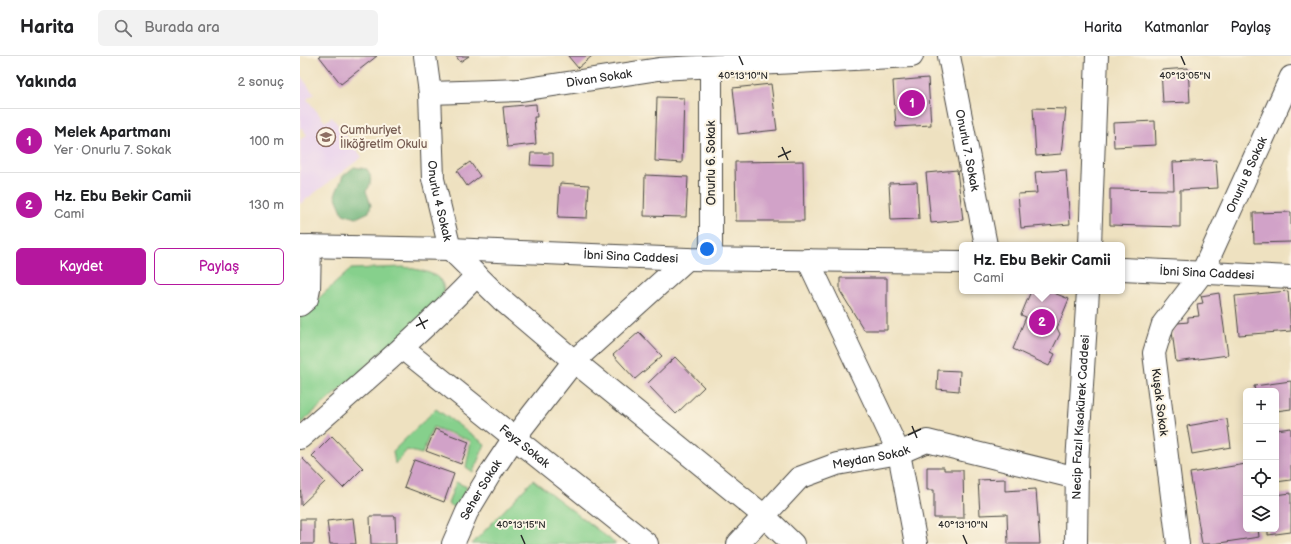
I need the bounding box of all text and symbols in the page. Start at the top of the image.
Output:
search box [98,10,378,46]
text: Harita [20,16,74,39]
icon: search [112,17,134,39]
text: Burada ara [144,18,220,37]
text: Harita [1084,19,1122,36]
text: Katmanlar [1144,19,1209,36]
text: Paylaş [1231,19,1271,36]
street label: Divan Sokak [565,66,633,91]
text: 40°13'10"N [718,70,768,82]
text: 40°13'05"N [1159,70,1211,82]
text: Yakında [16,72,77,92]
text: 2 sonuç [238,74,284,90]
pin: 1 [899,88,925,118]
street label: Onurlu 7. Sokak [952,108,982,193]
street label: Onurlu 6. Sokak [704,121,719,205]
text: Melek Apartmanı [54,123,171,142]
place label: Cumhuriyet İlköğretim Okulu [340,123,427,152]
school or university icon: Cumhuriyet İlköğretim Okulu [315,126,337,148]
text: 1 [26,133,32,149]
text: 100 m [249,133,284,149]
street label: Onurlu 8 Sokak [1223,134,1271,215]
text: Yer · Onurlu 7. Sokak [54,142,171,158]
street label: Onurlu 4 Sokak [424,160,455,243]
text: Hz. Ebu Bekir Camii [54,187,191,206]
text: 2 [25,197,33,213]
text: 130 m [249,197,284,213]
text: Cami [54,206,84,222]
your location [697,239,717,259]
popup [959,242,1125,294]
street label: İbni Sina Caddesi [583,247,679,267]
button: Kaydet [16,248,146,285]
button: Paylaş [154,248,284,285]
text: Hz. Ebu Bekir Camii [973,251,1111,270]
street label: İbni Sina Caddesi [1159,263,1255,283]
text: Cami [973,270,1004,286]
pin: 2 [1029,307,1055,337]
street label: Necip Fazıl Kısakürek Caddesi [1070,334,1093,500]
street label: Kuşak Sokak [1148,367,1171,437]
map controls [1243,388,1279,532]
button: + [1243,388,1279,424]
street label: Feyz Sokak [496,422,553,471]
button: − [1243,424,1279,460]
street label: Meydan Sokak [831,442,912,473]
street label: Seher Sokak [457,457,505,522]
button: locate [1243,460,1279,496]
button: layers [1243,496,1279,532]
text: 40°13'15"N [496,519,546,531]
text: 40°13'10"N [938,519,988,531]

